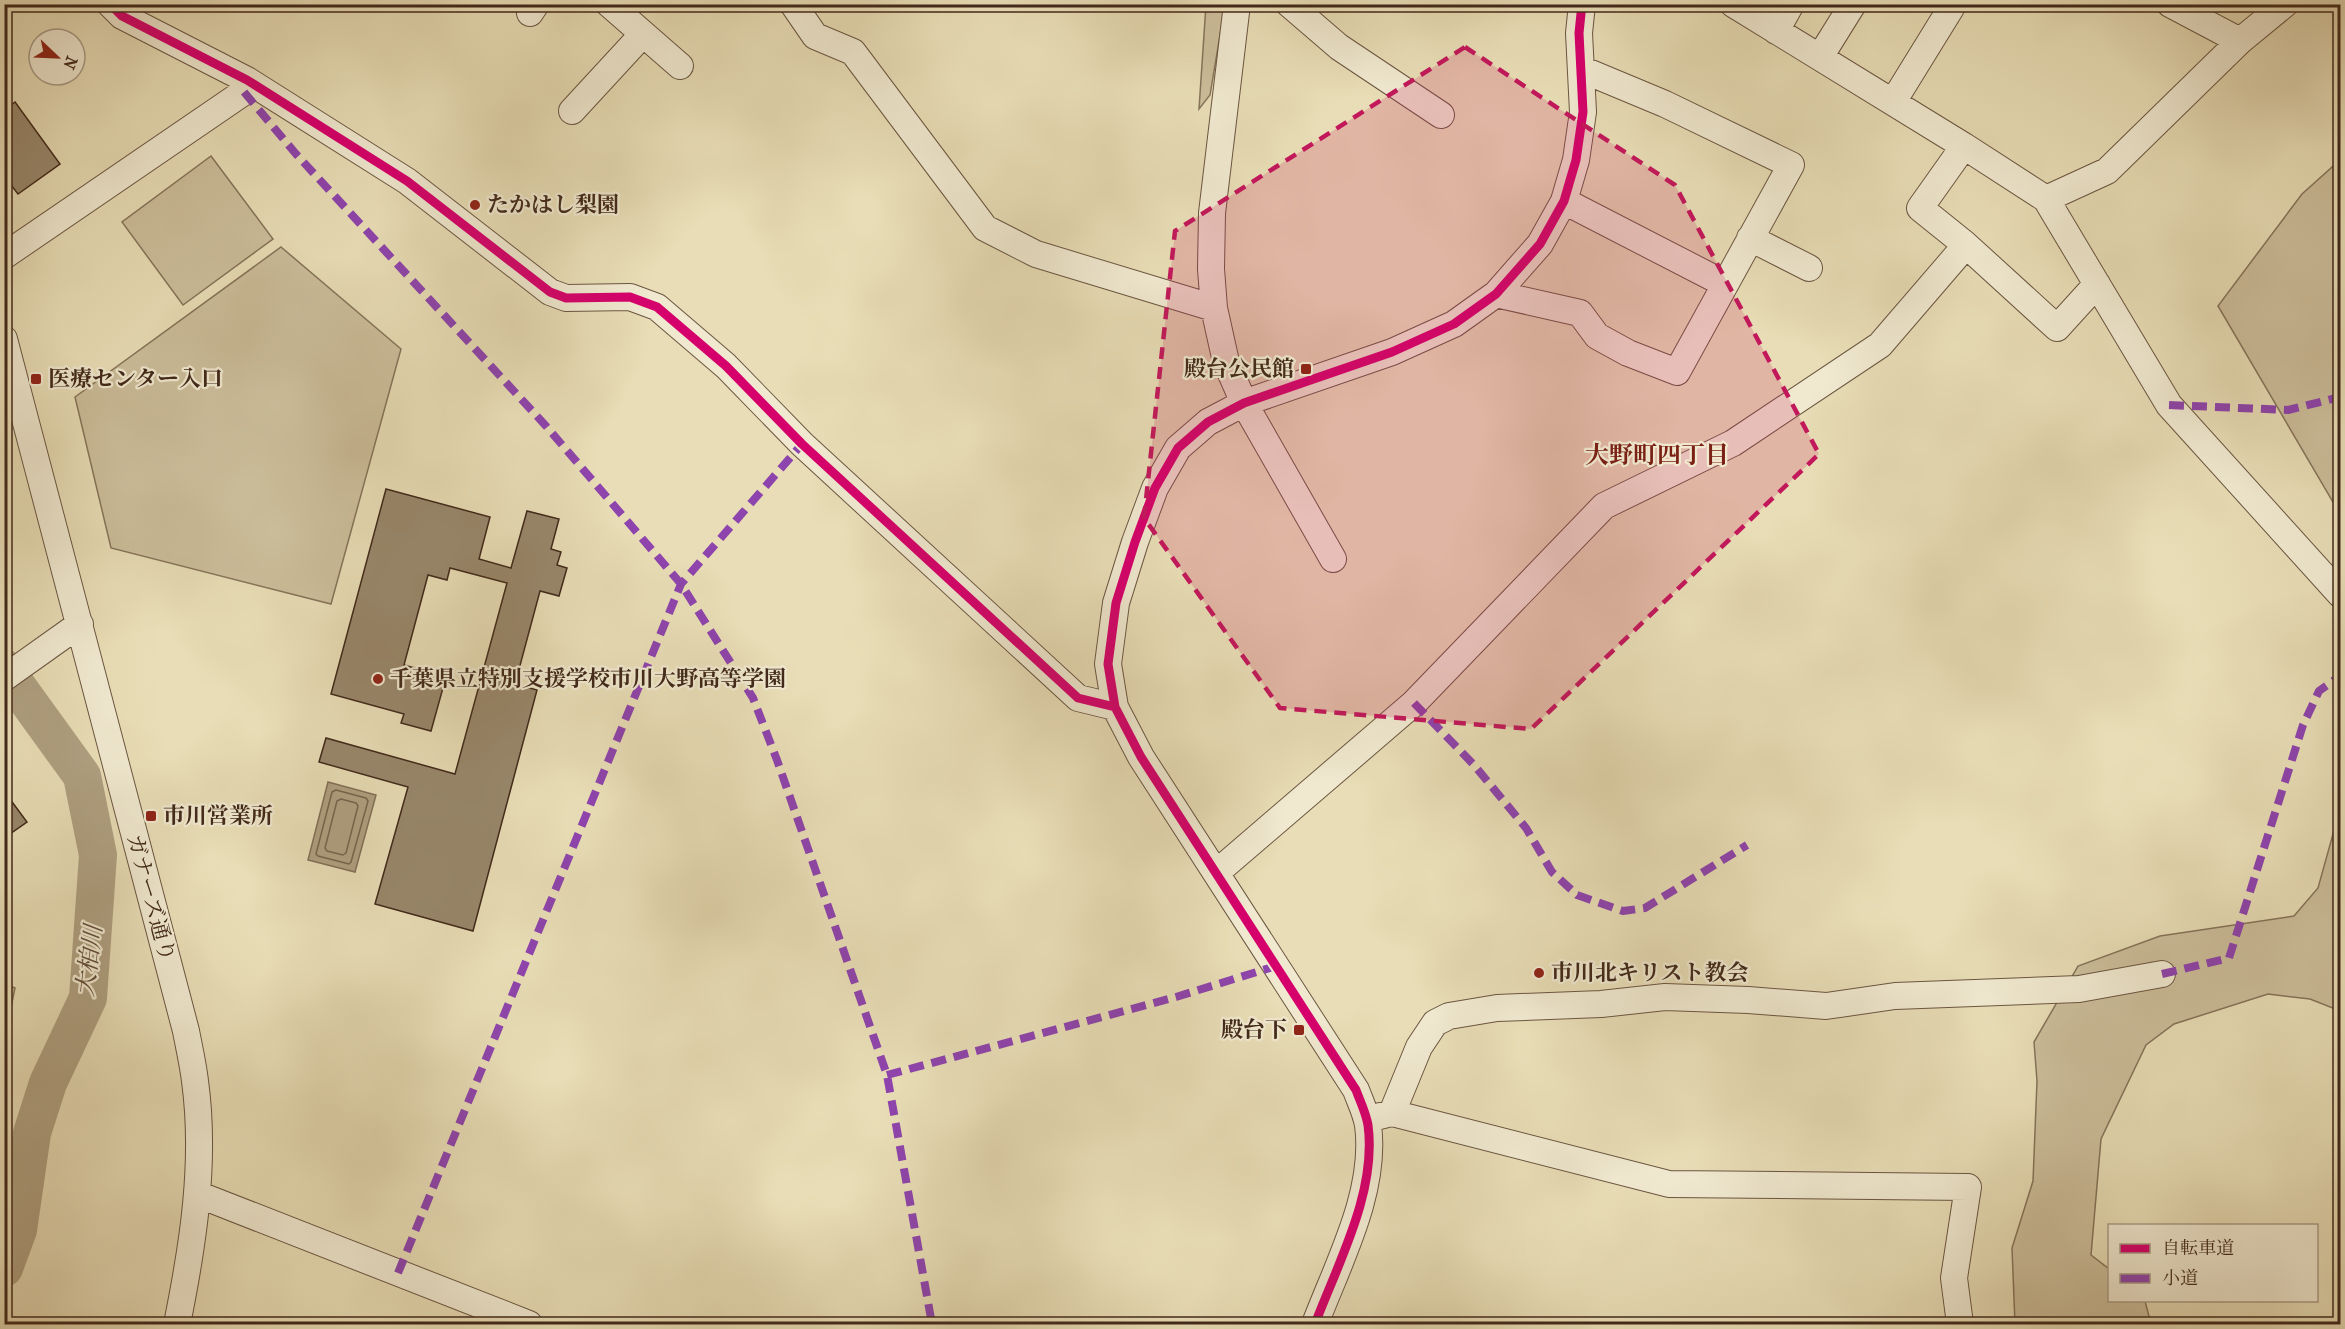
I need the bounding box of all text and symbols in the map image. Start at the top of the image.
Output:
north arrow [27,27,87,87]
text: N [59,53,81,73]
place label: たかはし梨園 [487,192,619,218]
marker: たかはし梨園 [468,198,482,212]
place label: 殿台公民館 [1184,356,1294,382]
marker: 殿台公民館 [1299,362,1313,376]
place label: 医療センター入口 [48,366,223,392]
marker: 医療センター入口 [29,372,43,386]
district label: 大野町四丁目 [1585,441,1729,469]
place label: 千葉県立特別支援学校市川大野高等学園 [390,666,786,692]
marker: 千葉県立特別支援学校市川大野高等学園 [371,672,385,686]
place label: 市川営業所 [163,803,273,829]
marker: 市川営業所 [144,809,158,823]
street label: ガナーズ通り [122,831,180,965]
water label: 大柏川 [71,921,108,998]
place label: 市川北キリスト教会 [1551,960,1749,986]
marker: 市川北キリスト教会 [1532,966,1546,980]
place label: 殿台下 [1221,1017,1287,1043]
marker: 殿台下 [1292,1023,1306,1037]
legend [2108,1224,2318,1302]
text: 自転車道 [2162,1238,2234,1259]
text: 小道 [2162,1268,2198,1289]

